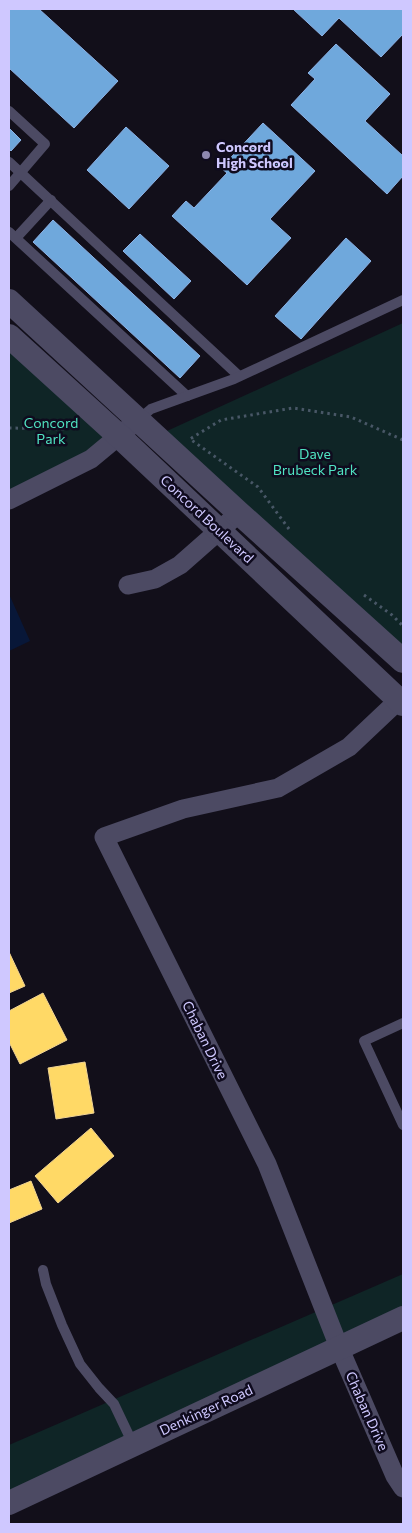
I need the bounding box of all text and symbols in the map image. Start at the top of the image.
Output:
place label: Concord High School [216,138,293,171]
marker: Concord High School [200,149,212,161]
park label: Concord Park [24,414,78,447]
park label: Dave Brubeck Park [273,445,358,478]
street label: Concord Boulevard [157,471,257,566]
street label: Chaban Drive [179,998,232,1082]
street label: Chaban Drive [342,1368,393,1453]
street label: Denkinger Road [157,1381,255,1439]

